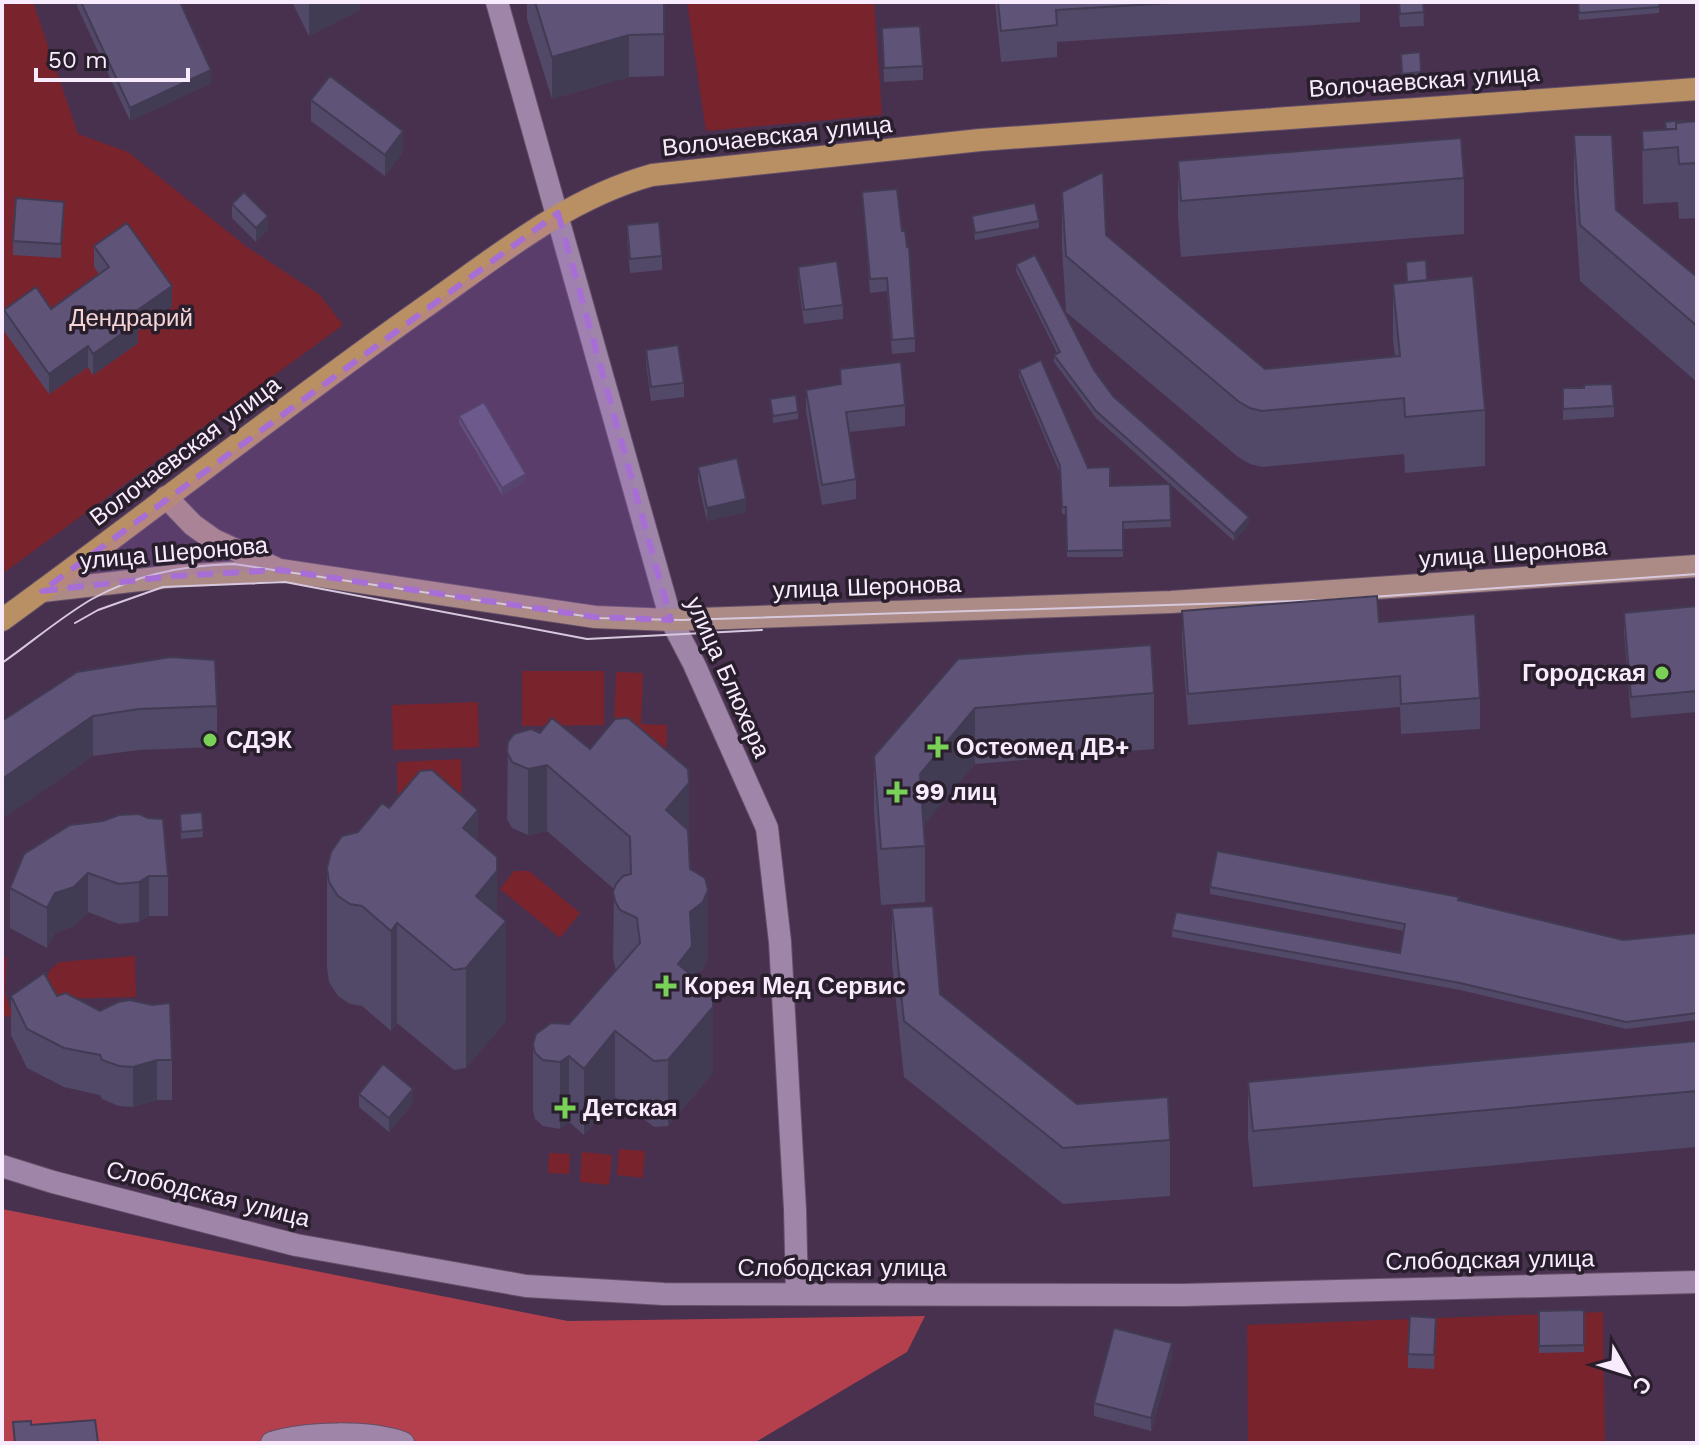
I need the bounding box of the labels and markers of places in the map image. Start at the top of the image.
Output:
place label: Городская [1522,659,1646,687]
marker: Городская [1653,664,1671,682]
place label: СДЭК [226,726,292,754]
marker: СДЭК [201,731,219,749]
place label: Остеомед ДВ+ [956,733,1130,761]
marker: Остеомед ДВ+ [927,736,949,758]
place label: 99 лиц [915,778,996,806]
marker: 99 лиц [886,781,908,803]
place label: Корея Мед Сервис [684,972,906,1000]
marker: Корея Мед Сервис [655,975,677,997]
place label: Детская [583,1094,678,1122]
marker: Детская [554,1097,576,1119]

